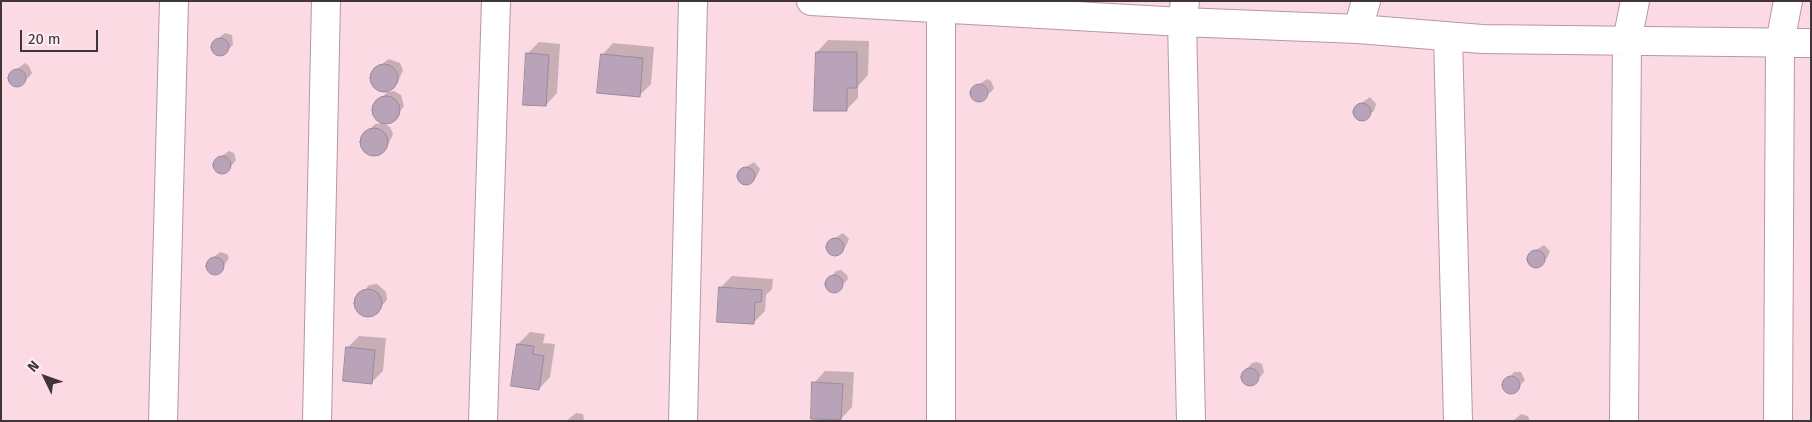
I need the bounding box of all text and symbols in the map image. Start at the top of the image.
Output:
scale bar [22,20,100,52]
text: 20 m [28,30,61,48]
north arrow [20,352,70,402]
text: N [24,357,43,376]

